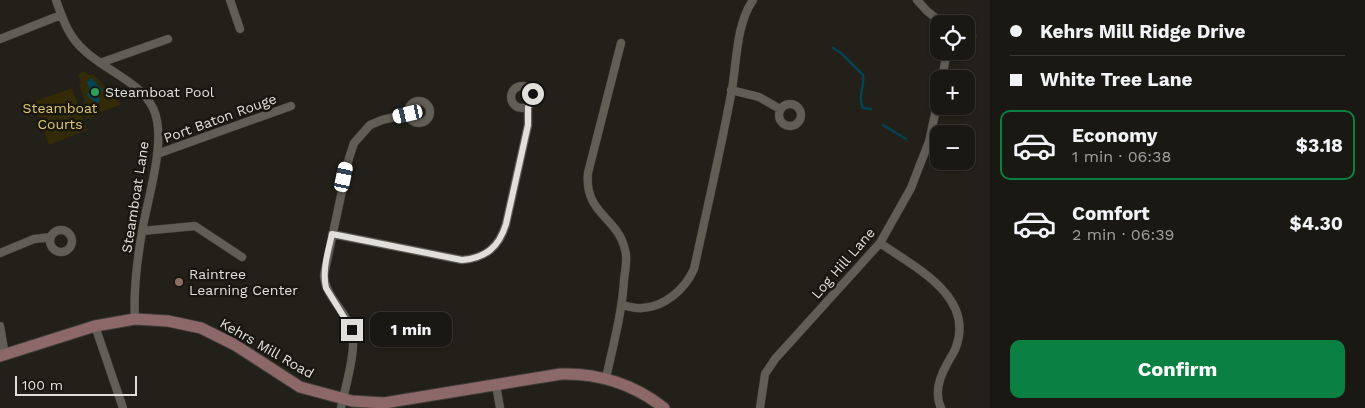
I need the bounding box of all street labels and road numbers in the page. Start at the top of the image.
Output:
street label: Port Baton Rouge [161,90,279,146]
street label: Steamboat Lane [118,140,152,254]
street label: Log Hill Lane [808,224,878,302]
street label: Kehrs Mill Road [217,315,317,381]

